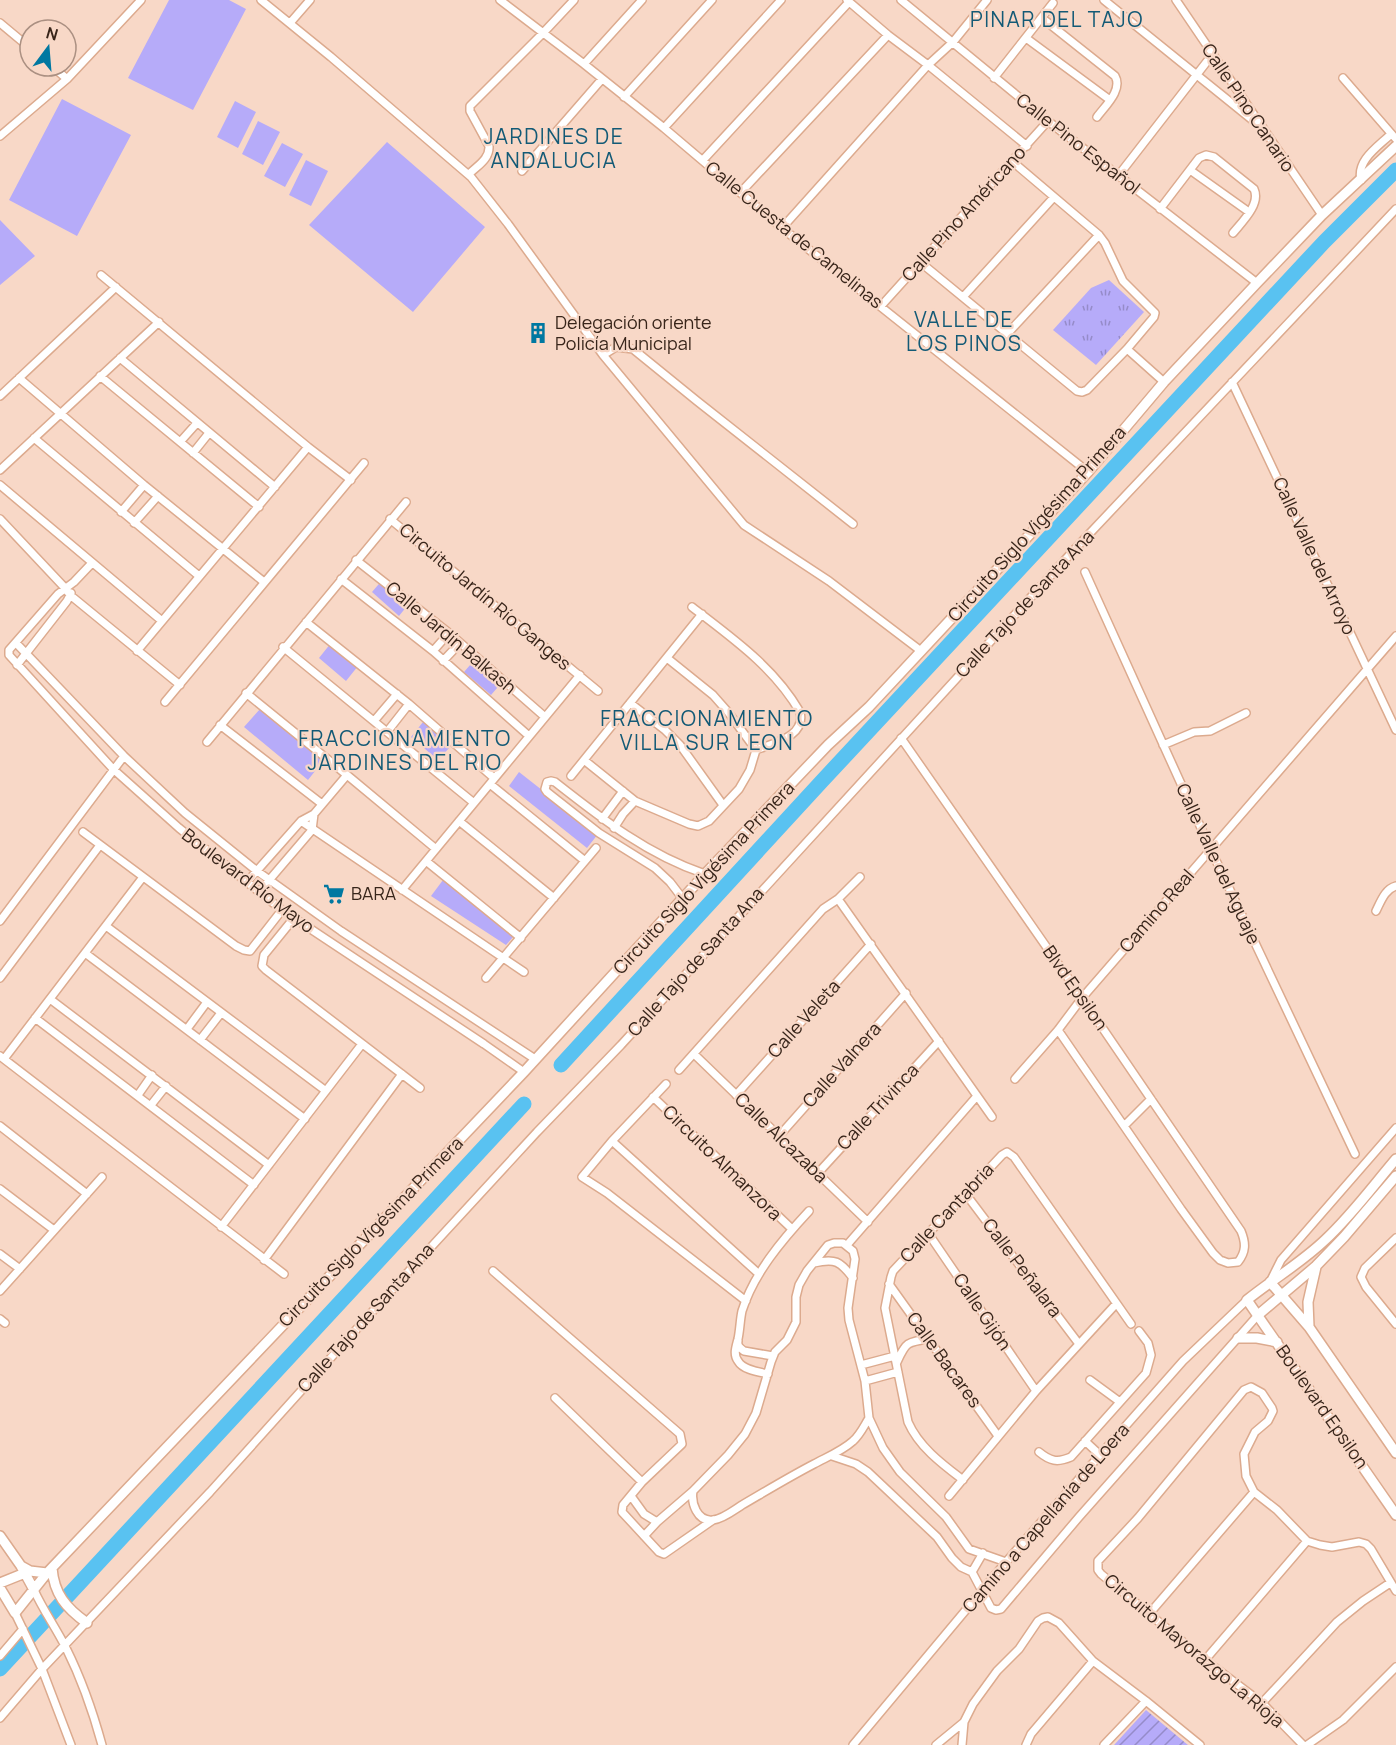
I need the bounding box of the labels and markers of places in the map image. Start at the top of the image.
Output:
place label: Delegación oriente Policía Municipal [555,310,711,355]
building icon: Delegación oriente Policía Municipal [526,321,550,345]
place label: BARA [351,881,397,905]
supermarket icon: BARA [322,882,346,906]

